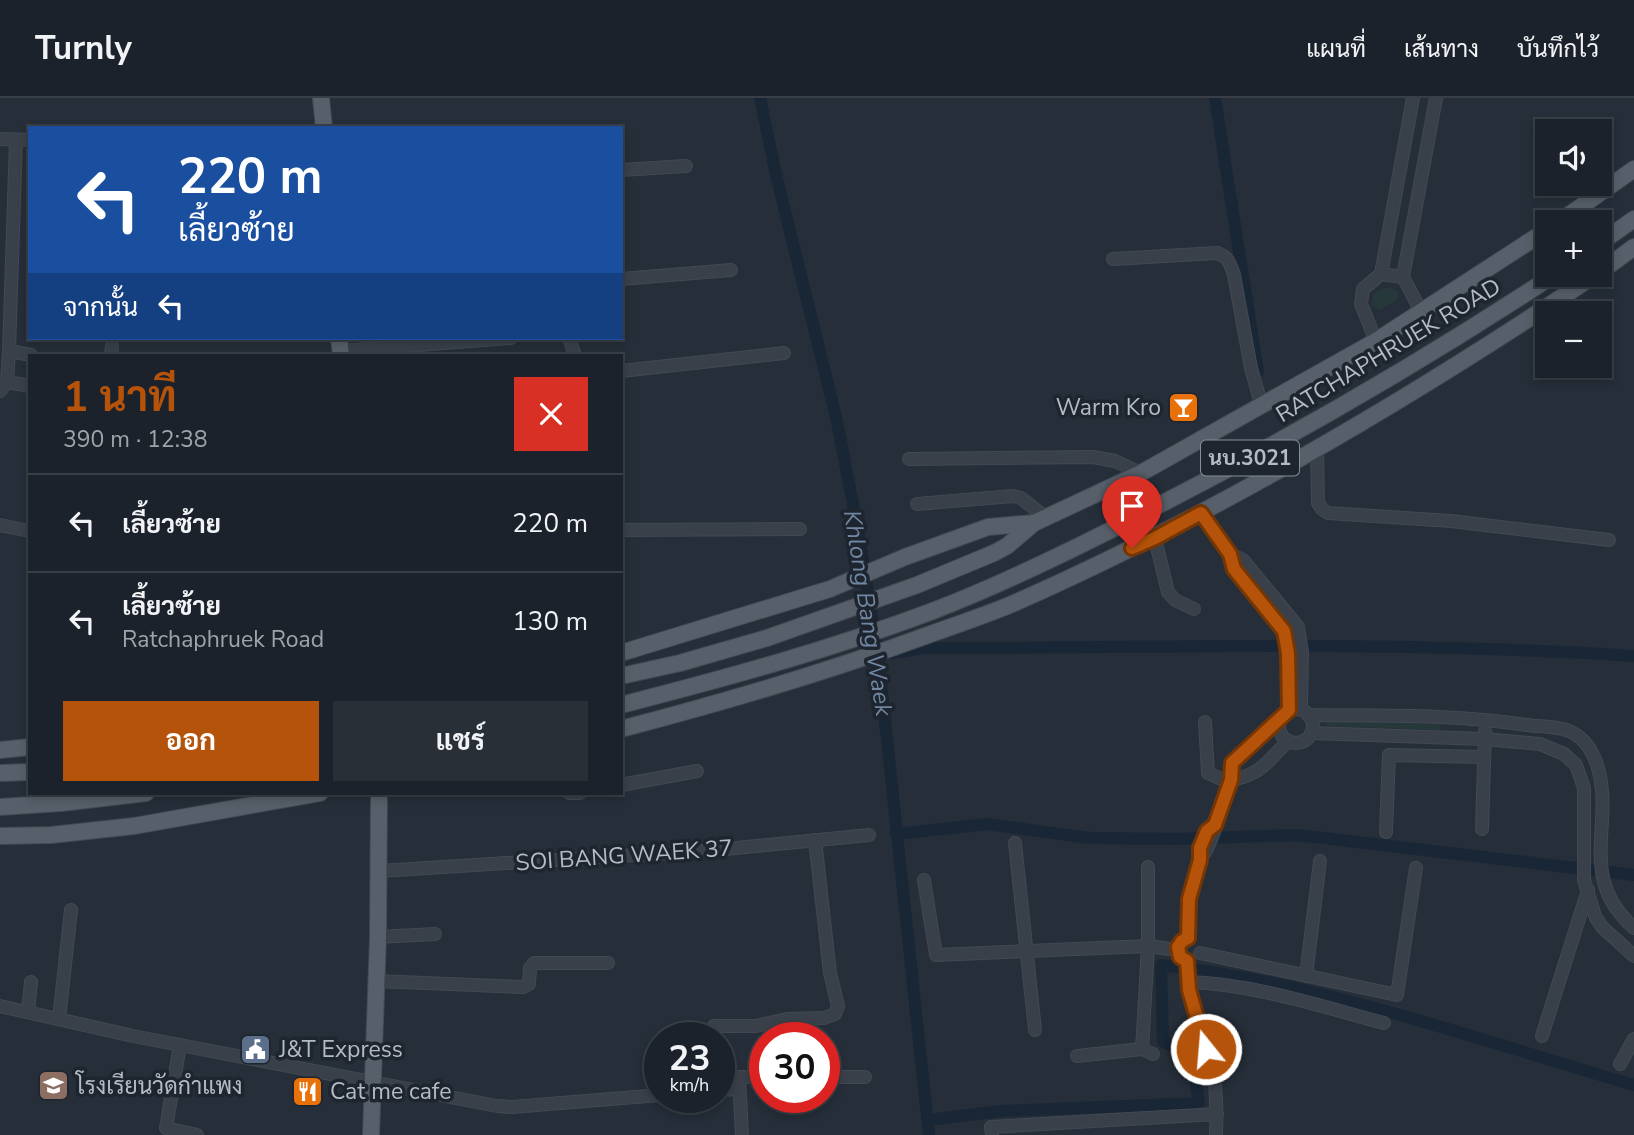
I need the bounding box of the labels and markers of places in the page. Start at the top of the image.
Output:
bar icon: Warm Kro [1167,390,1201,424]
place label: Warm Kro [1056,392,1161,423]
pin [1102,476,1162,548]
public building icon: J&T Express [239,1032,273,1066]
place label: J&T Express [278,1034,403,1065]
school or university icon: โรงเรียนวัดกำแพง [36,1069,70,1103]
place label: โรงเรียนวัดกำแพง [74,1070,242,1102]
restaurant icon: Cat me cafe [290,1074,324,1108]
place label: Cat me cafe [330,1076,451,1107]

